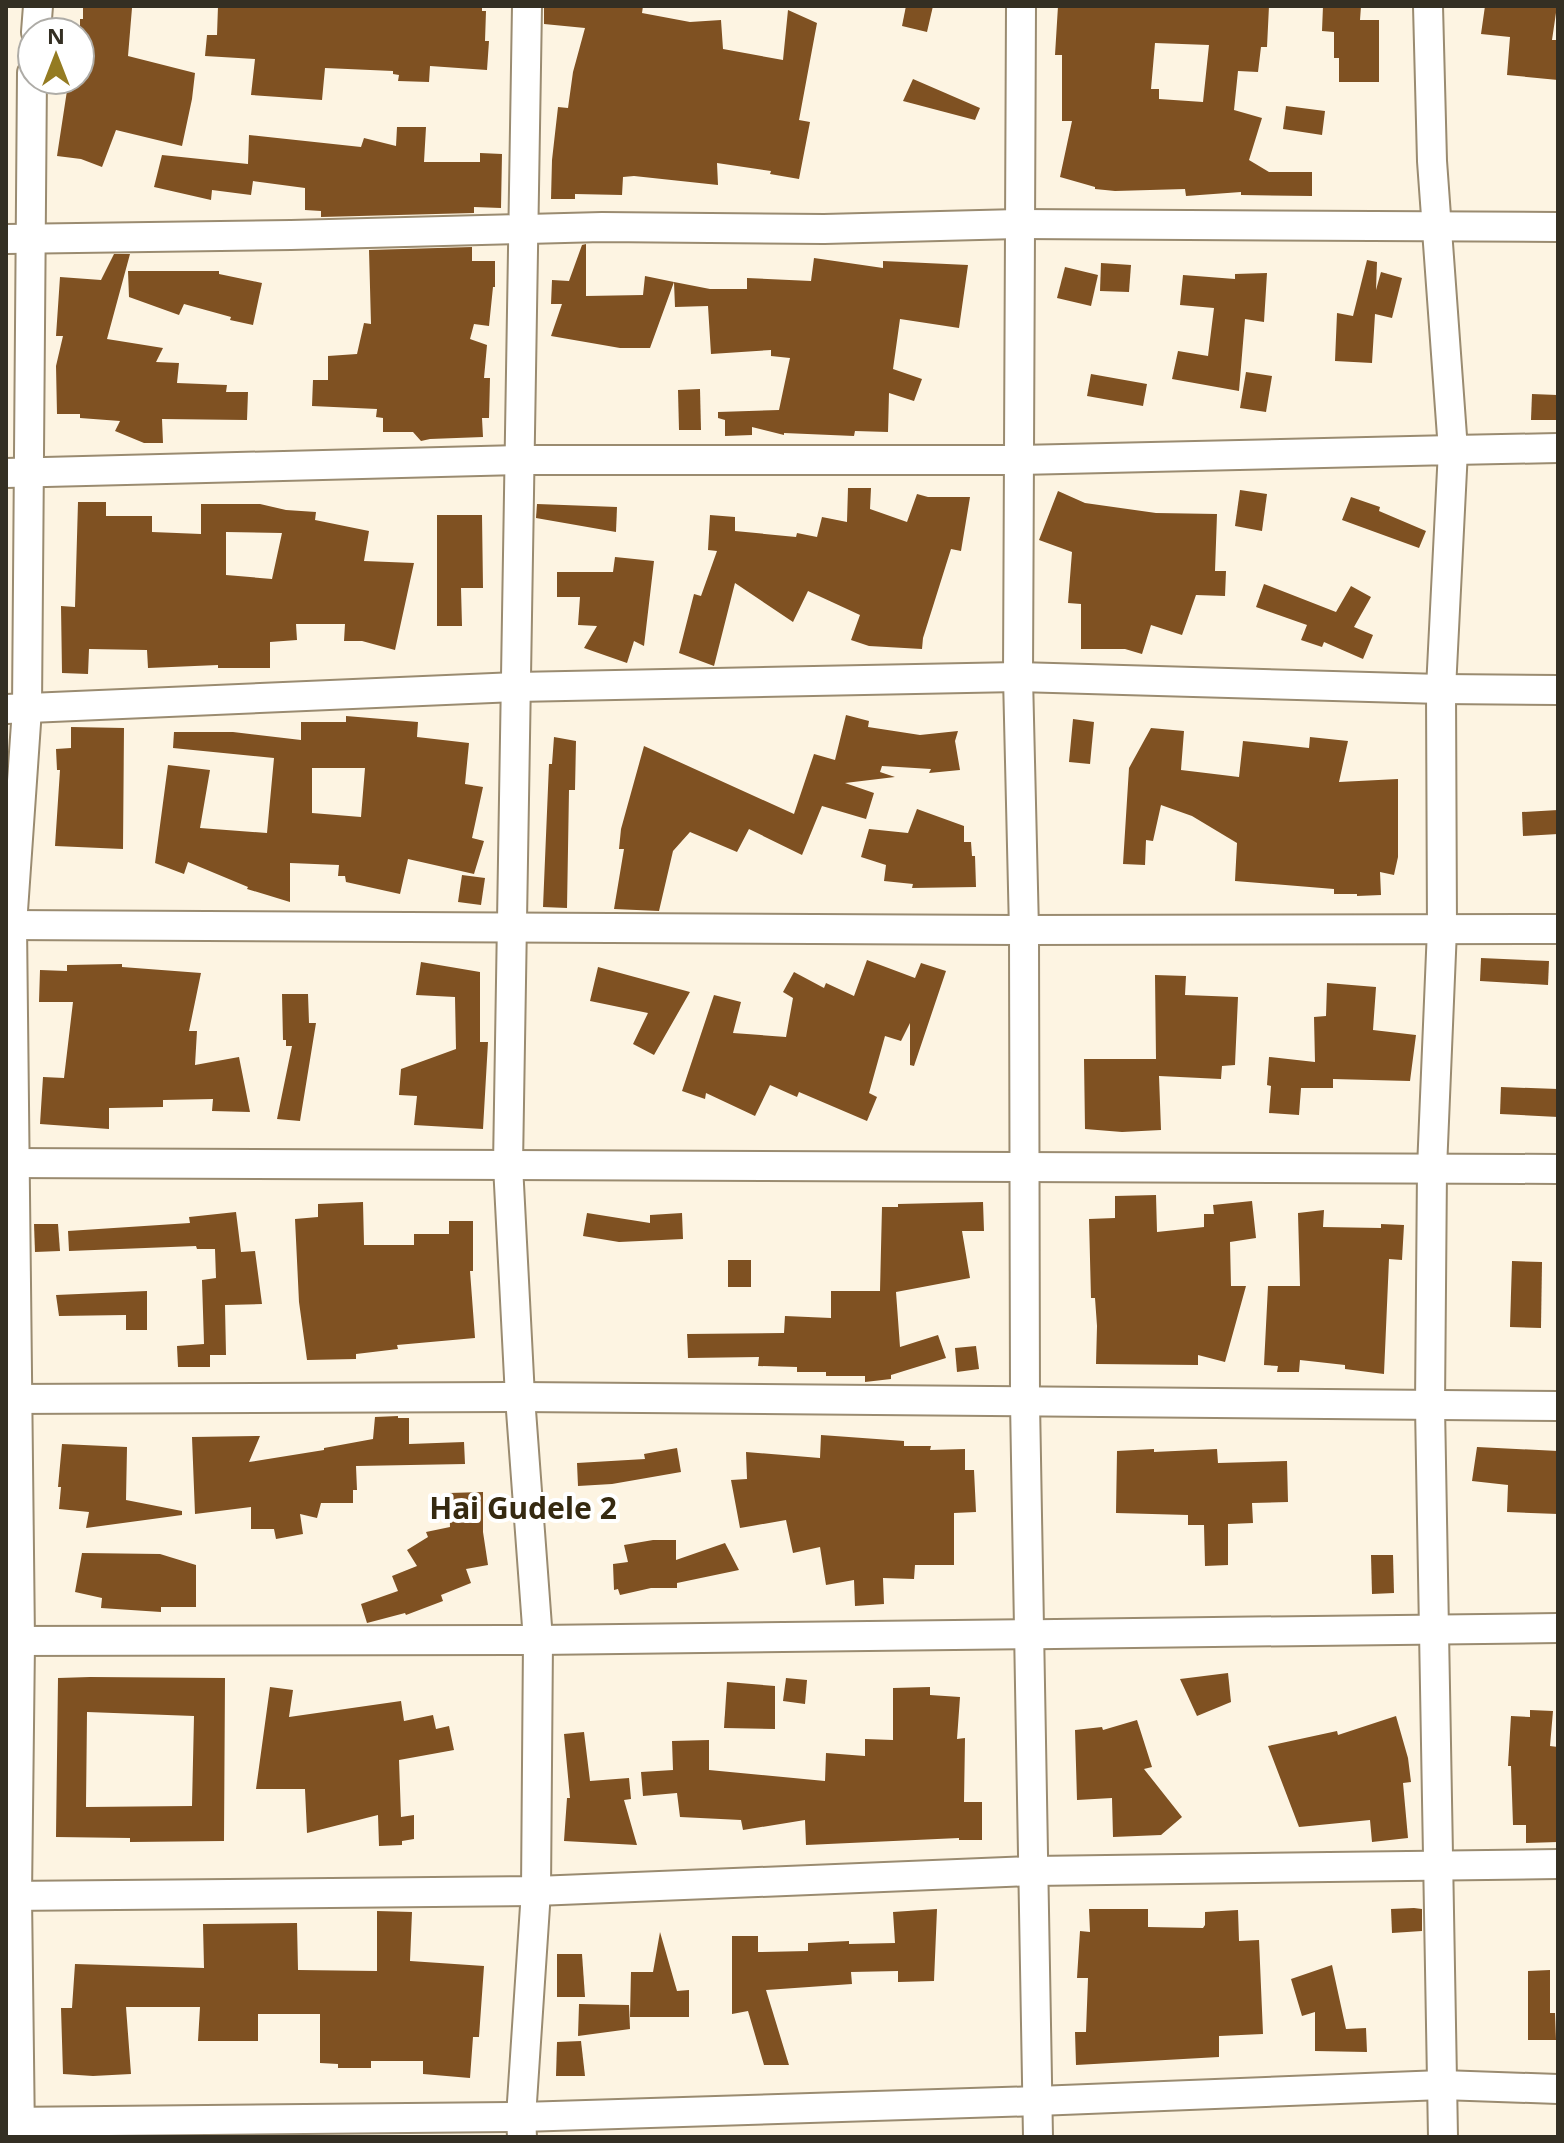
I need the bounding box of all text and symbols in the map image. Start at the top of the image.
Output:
north arrow [16,16,96,96]
text: N [47,20,65,50]
district label: Hai Gudele 2 [429,1487,617,1528]

